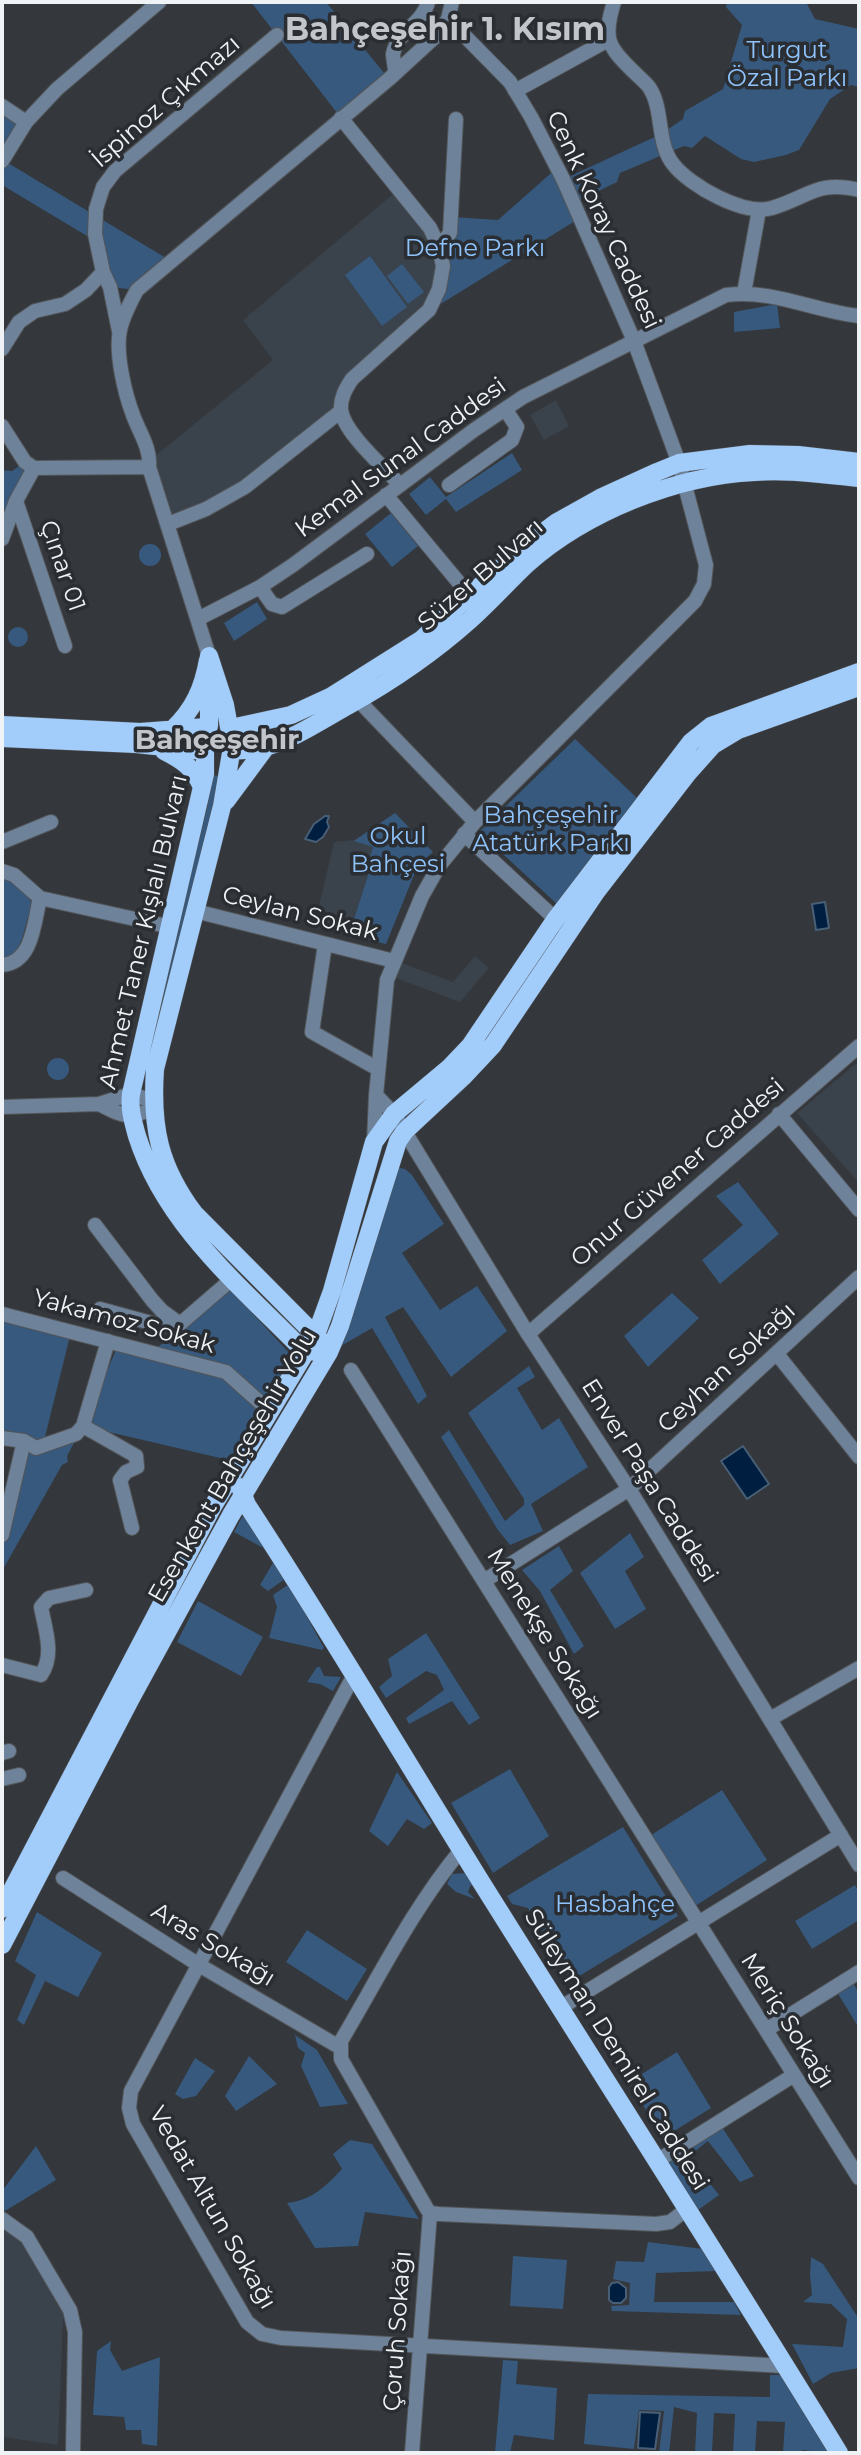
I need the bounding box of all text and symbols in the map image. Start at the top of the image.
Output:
district label: Bahçeşehir 1. Kısım [285,12,605,50]
street label: İspinoz Çıkmazı [86,30,246,174]
park label: Turgut Özal Parkı [727,37,847,93]
street label: Cenk Koray Caddesi [540,106,666,334]
park label: Defne Parkı [405,235,545,263]
street label: Kemal Sunal Caddesi [290,372,512,544]
street label: Süzer Bulvarı [412,513,550,637]
street label: Çınar 01 [33,517,91,615]
district label: Bahçeşehir [135,724,299,758]
street label: Ahmet Taner Kışlalı Bulvarı [94,772,194,1092]
park label: Bahçeşehir Atatürk Parkı [472,802,630,858]
park label: Okul Bahçesi [351,823,445,879]
street label: Ceylan Sokak [219,881,381,947]
street label: Onur Güvener Caddesi [566,1073,790,1273]
street label: Yakamoz Sokak [30,1284,218,1360]
street label: Ceyhan Sokağı [652,1297,802,1439]
street label: Esenkent Bahçeşehir Yolu [143,1324,323,1608]
street label: Enver Paşa Caddesi [575,1374,723,1588]
street label: Menekşe Sokağı [480,1543,608,1725]
park label: Hasbahçe [555,1891,675,1919]
street label: Aras Sokağı [146,1897,280,1993]
street label: Süleyman Demirel Caddesi [517,1904,715,2196]
street label: Meriç Sokağı [734,1948,840,2094]
street label: Vedat Altun Sokağı [142,2102,282,2314]
street label: Çoruh Sokağı [378,2250,418,2412]

